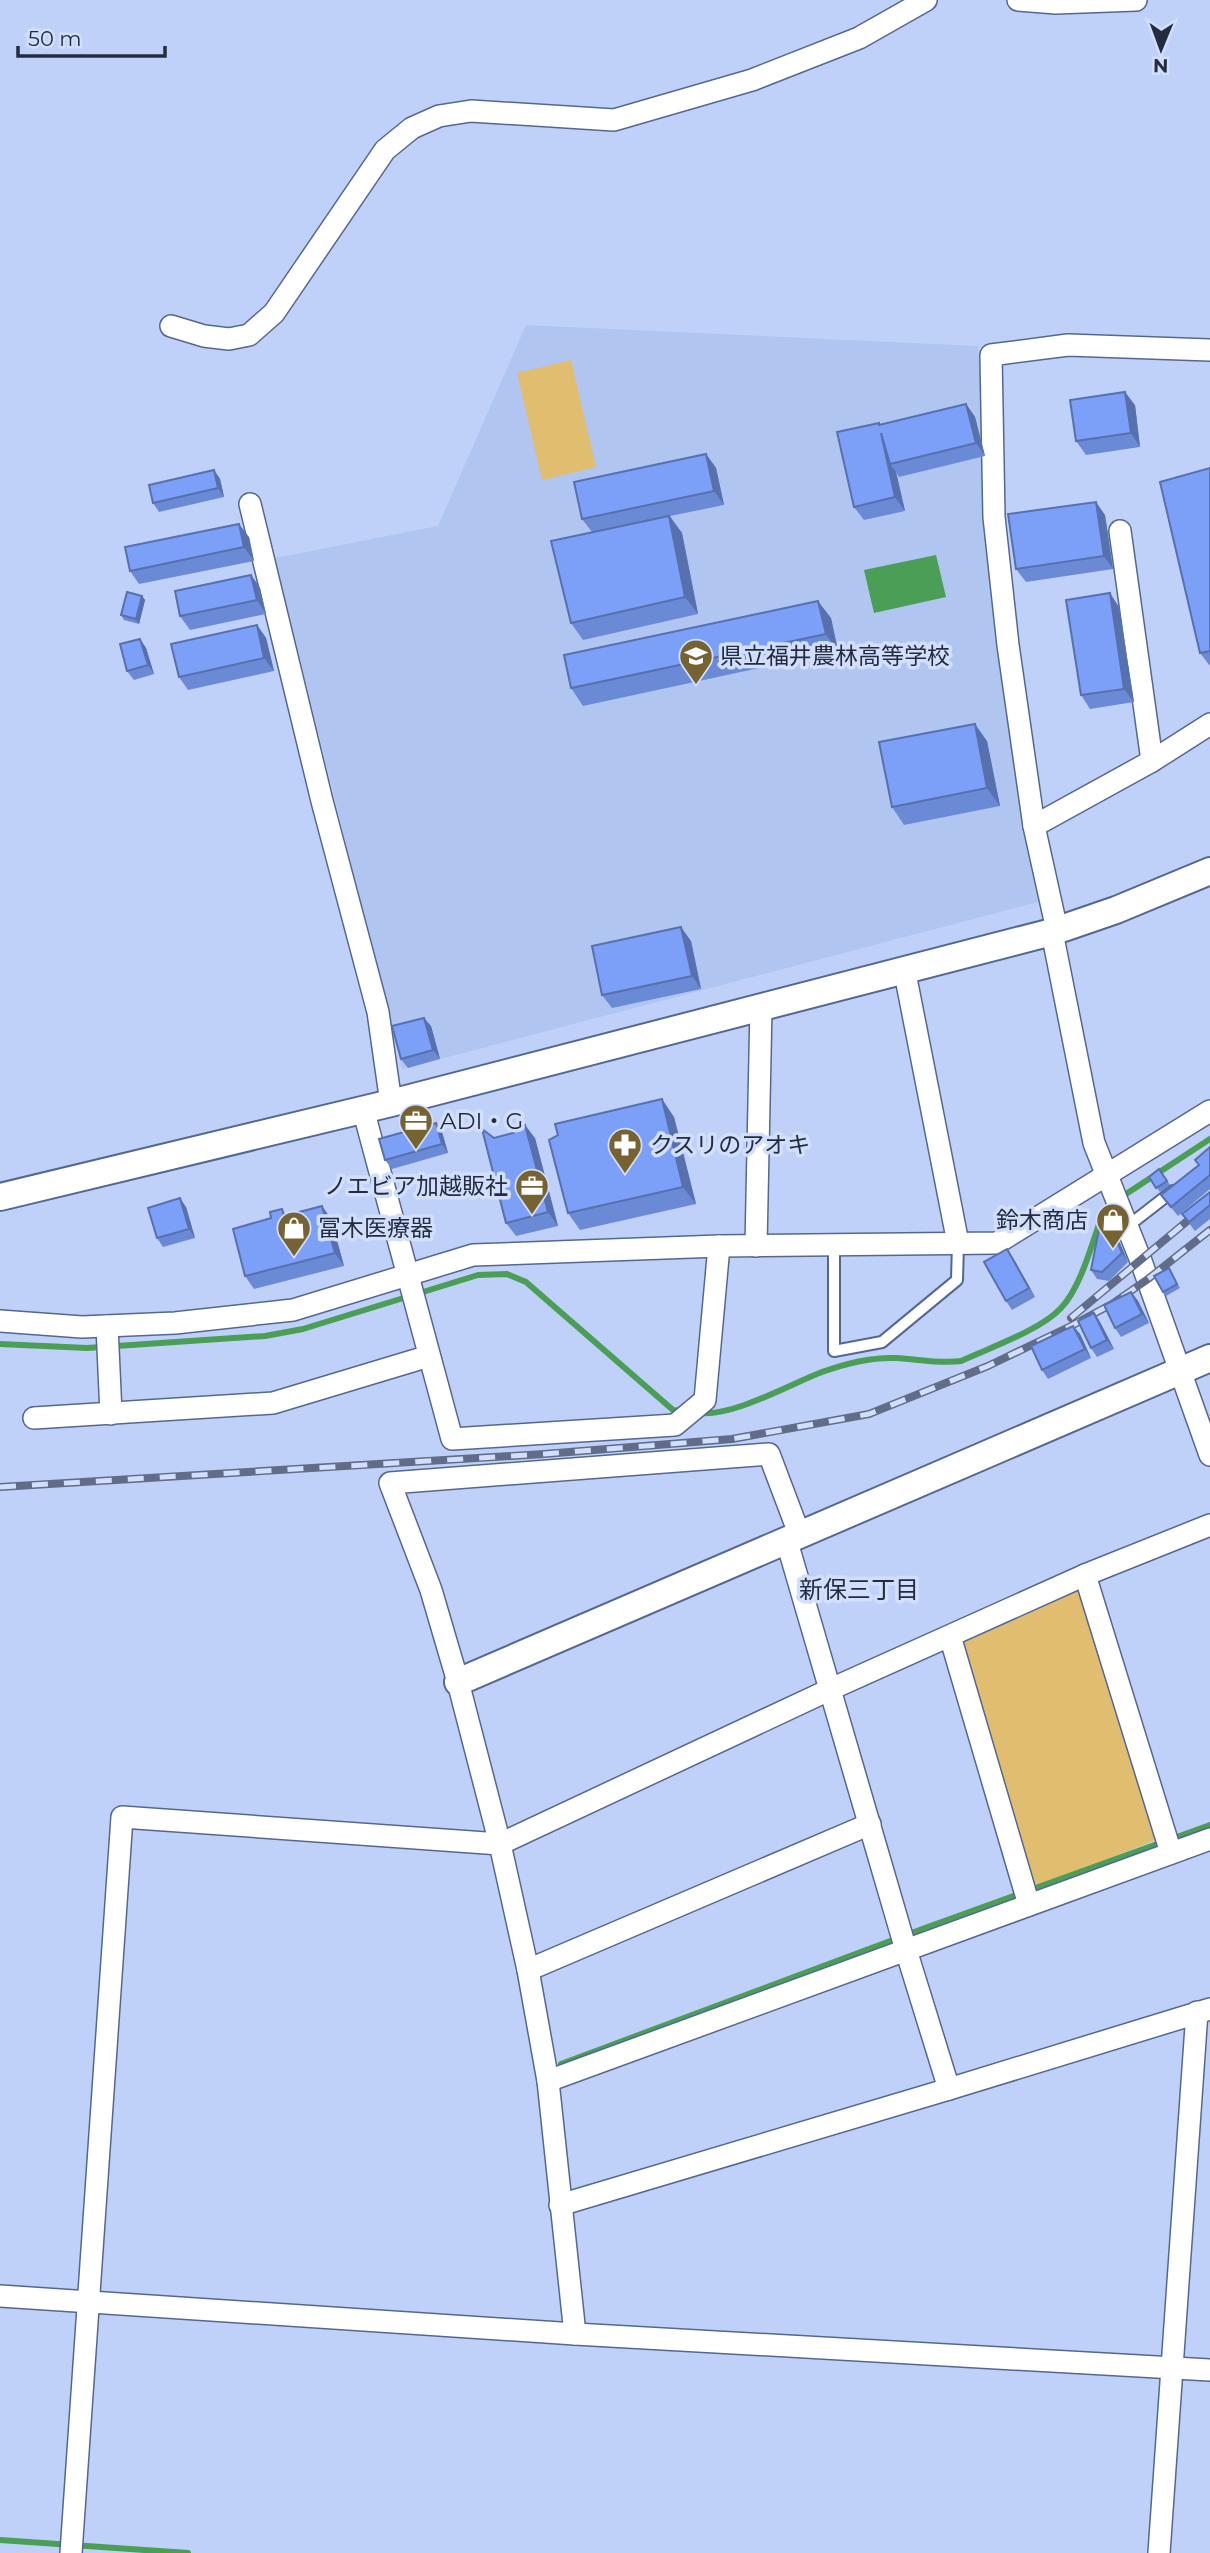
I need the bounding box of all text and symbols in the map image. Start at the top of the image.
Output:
scale bar [18,14,164,58]
north arrow [1126,14,1196,84]
text: 50 m [28,26,82,51]
text: N [1153,54,1169,77]
school or university icon: 県立福井農林高等学校 [677,637,715,686]
place label: 県立福井農林高等学校 [720,642,950,670]
office icon: ADI・G [397,1102,435,1151]
place label: ADI・G [440,1107,523,1135]
pharmacy icon: クスリのアオキ [606,1126,644,1175]
place label: クスリのアオキ [650,1131,810,1159]
office icon: ノエビア加越販社 [513,1167,551,1216]
place label: ノエビア加越販社 [324,1172,508,1200]
shop icon: 鈴木商店 [1094,1201,1132,1250]
place label: 鈴木商店 [996,1206,1088,1234]
shop icon: 冨木医療器 [275,1209,313,1258]
place label: 冨木医療器 [318,1214,433,1242]
district label: 新保三丁目 [799,1575,919,1604]

